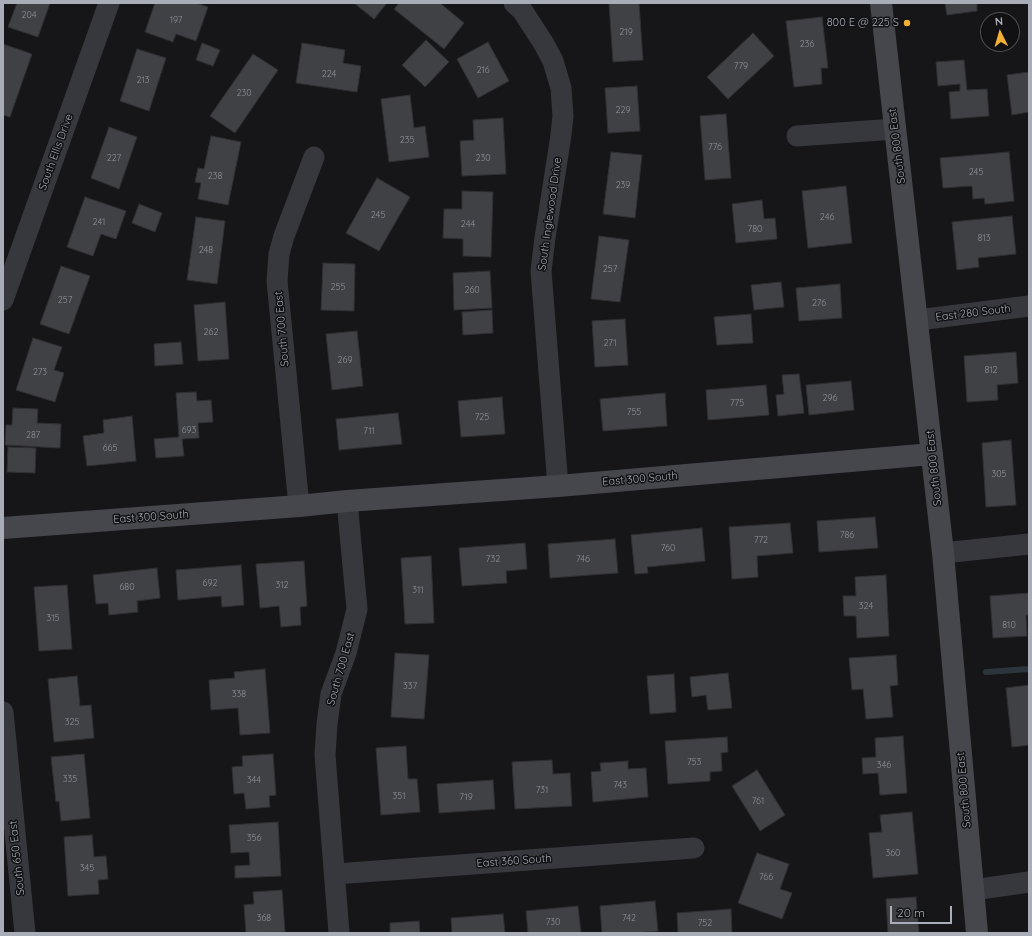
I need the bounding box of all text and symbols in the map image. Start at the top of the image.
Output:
house number: 204 [21,10,37,20]
north arrow [980,12,1020,52]
text: N [994,14,1004,28]
house number: 197 [170,15,182,25]
place label: 800 E @ 225 S [827,16,899,30]
marker: 800 E @ 225 S [902,18,912,28]
house number: 219 [619,27,633,37]
house number: 236 [800,39,814,49]
house number: 779 [734,61,748,71]
house number: 216 [476,65,490,75]
house number: 224 [322,69,336,79]
house number: 213 [136,75,150,85]
house number: 230 [236,88,252,98]
house number: 229 [616,105,630,115]
street label: South 800 East [886,108,908,184]
street label: South Ellis Drive [36,112,76,192]
house number: 235 [400,135,414,145]
house number: 776 [708,142,722,152]
house number: 227 [107,153,121,163]
house number: 230 [475,153,491,163]
street label: South Inglewood Drive [536,156,564,272]
house number: 245 [969,167,983,177]
house number: 238 [208,171,222,181]
house number: 239 [616,180,630,190]
house number: 245 [371,210,385,220]
house number: 246 [820,212,834,222]
house number: 241 [93,217,105,227]
house number: 244 [461,219,475,229]
house number: 780 [748,224,762,234]
house number: 813 [978,233,990,243]
house number: 248 [199,245,213,255]
house number: 257 [603,264,617,274]
house number: 255 [331,282,345,292]
house number: 260 [464,285,480,295]
street label: South 700 East [272,291,292,367]
house number: 257 [58,295,72,305]
house number: 276 [812,298,826,308]
street label: East 280 South [935,302,1011,324]
house number: 262 [204,327,218,337]
house number: 271 [603,338,617,348]
house number: 269 [338,355,352,365]
house number: 812 [984,365,998,375]
house number: 273 [33,367,47,377]
house number: 296 [823,393,837,403]
house number: 775 [730,398,744,408]
house number: 755 [627,407,641,417]
house number: 725 [475,412,489,422]
house number: 693 [182,425,196,435]
house number: 711 [363,426,375,436]
house number: 287 [26,430,40,440]
street label: South 800 East [923,430,945,506]
house number: 665 [103,443,117,453]
street label: East 300 South [602,469,678,489]
house number: 305 [992,469,1006,479]
street label: East 300 South [113,508,189,526]
house number: 786 [840,530,854,540]
house number: 772 [754,535,768,545]
house number: 760 [661,543,675,553]
house number: 732 [486,554,500,564]
house number: 746 [576,554,590,564]
house number: 692 [203,578,217,588]
house number: 312 [275,580,289,590]
house number: 680 [119,582,135,592]
house number: 311 [412,585,424,595]
house number: 324 [859,601,873,611]
house number: 315 [47,613,59,623]
house number: 810 [1002,620,1016,630]
street label: South 700 East [324,631,358,707]
house number: 337 [403,681,417,691]
house number: 338 [232,689,246,699]
house number: 325 [65,717,79,727]
street label: South 800 East [954,752,974,828]
house number: 753 [687,757,701,767]
house number: 346 [877,760,891,770]
house number: 335 [63,774,77,784]
house number: 344 [247,775,261,785]
house number: 743 [613,780,627,790]
house number: 731 [536,785,548,795]
house number: 351 [393,791,405,801]
house number: 719 [459,792,473,802]
house number: 761 [752,796,764,806]
street label: South 650 East [6,820,28,896]
house number: 356 [247,833,261,843]
house number: 360 [886,848,900,858]
street label: East 360 South [476,852,552,870]
house number: 345 [80,863,94,873]
house number: 766 [759,872,773,882]
scale bar [892,898,954,924]
text: 20 m [897,905,925,920]
house number: 368 [257,913,271,923]
house number: 742 [622,913,636,923]
house number: 730 [546,917,560,927]
house number: 752 [698,918,712,928]

